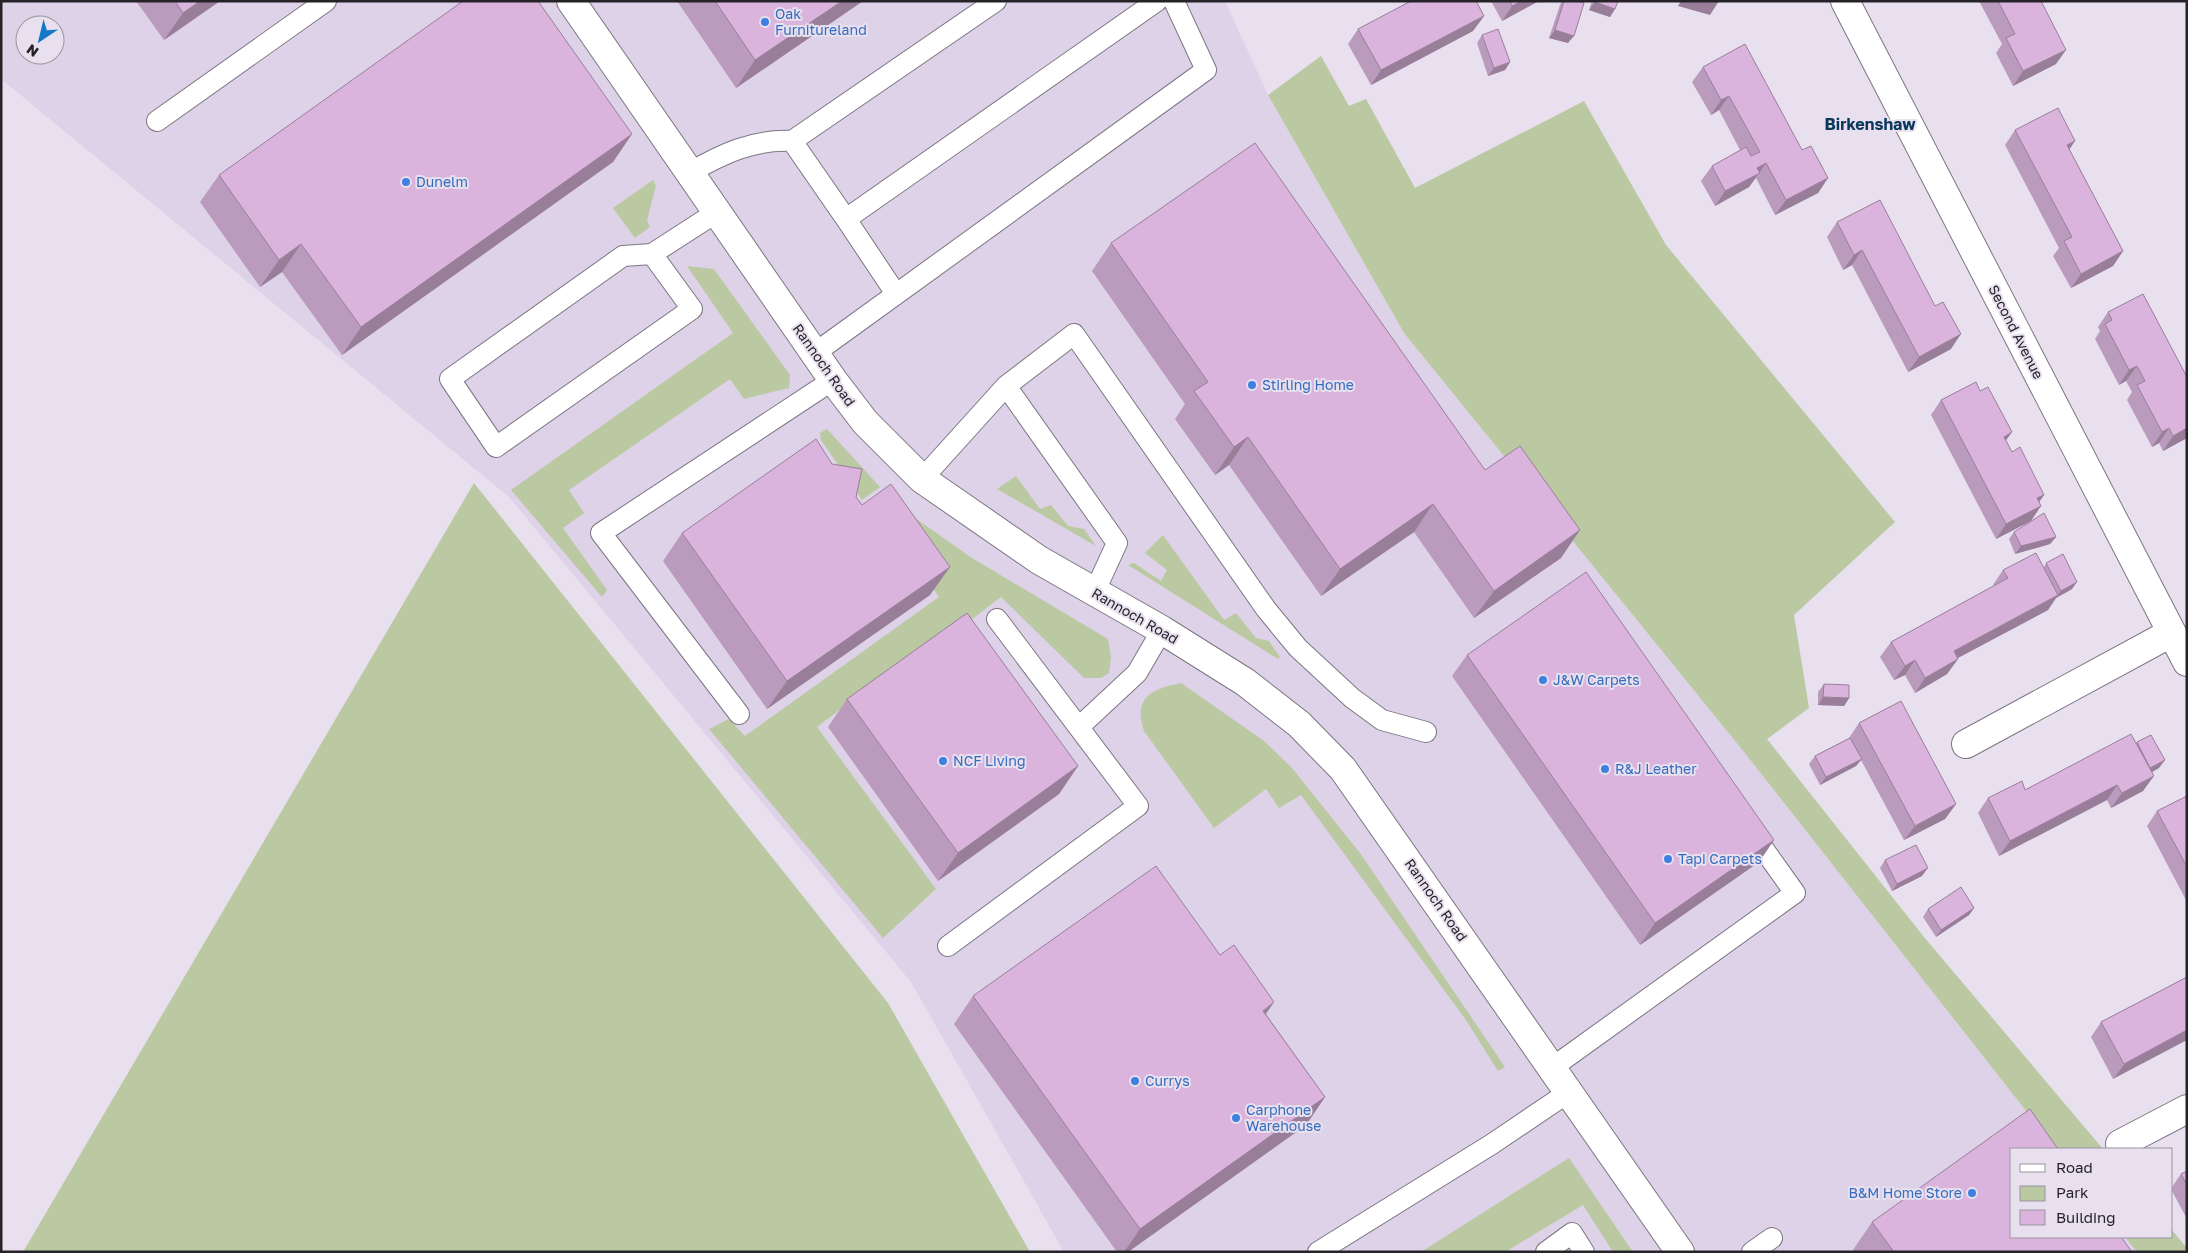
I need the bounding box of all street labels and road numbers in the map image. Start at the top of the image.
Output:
street label: Second Avenue [1985,282,2047,382]
street label: Rannoch Road [790,320,859,409]
street label: Rannoch Road [1089,584,1181,647]
street label: Rannoch Road [1402,855,1471,944]

